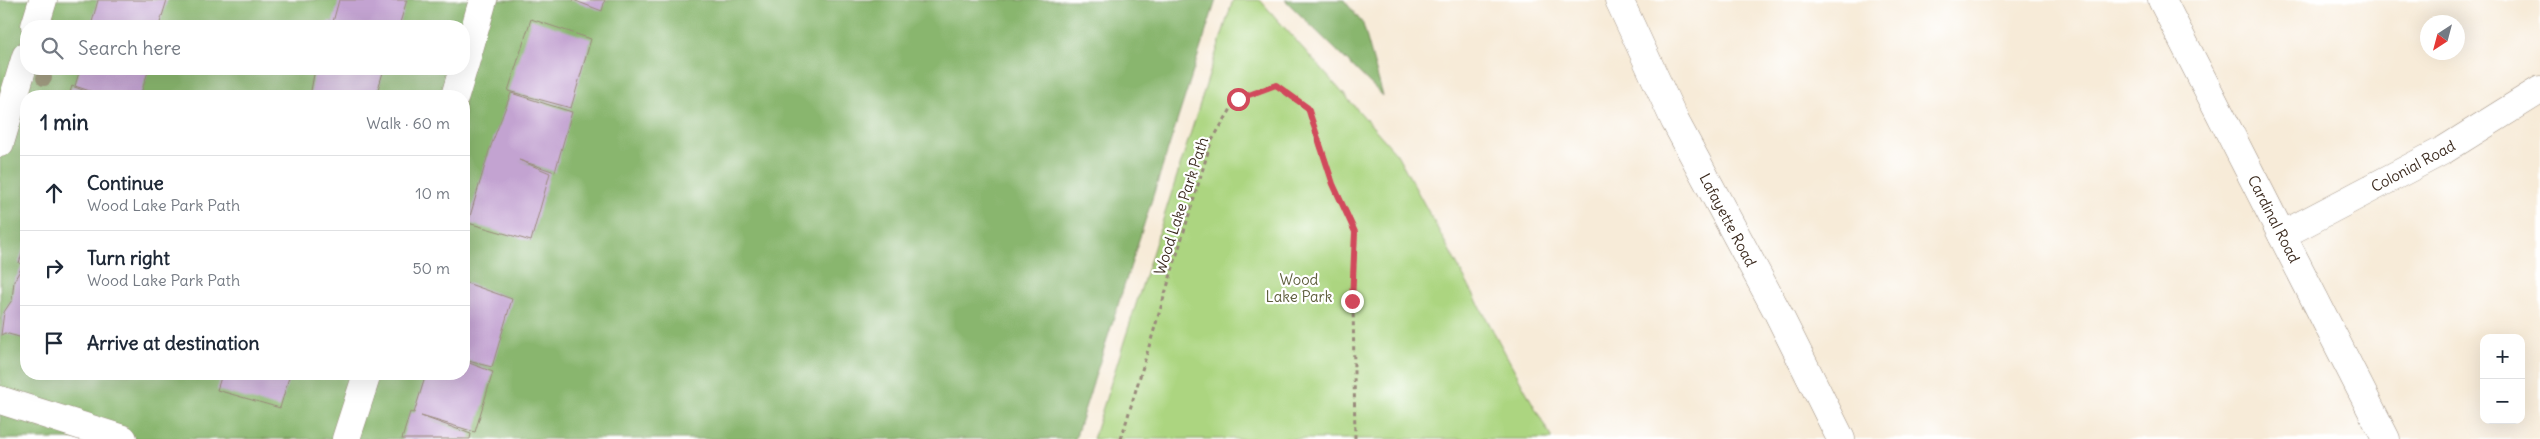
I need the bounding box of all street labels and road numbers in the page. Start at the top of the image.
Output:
street label: Wood Lake Park Path [1150,134,1212,277]
street label: Colonial Road [2368,136,2459,196]
street label: Lafayette Road [1695,170,1761,270]
street label: Cardinal Road [2244,172,2304,266]

